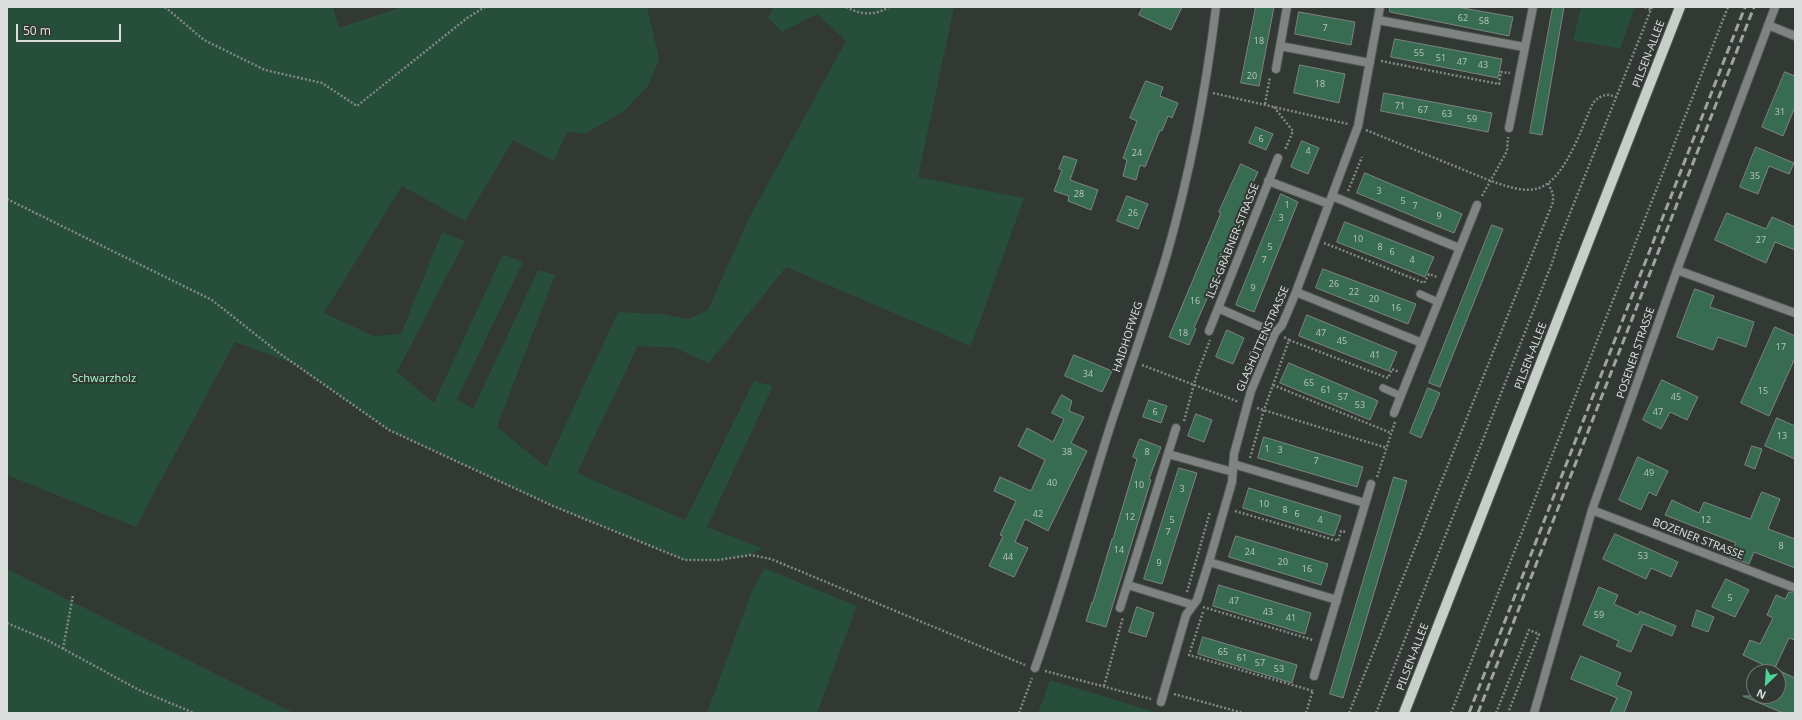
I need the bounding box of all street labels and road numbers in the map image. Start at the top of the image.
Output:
street label: PILSEN-ALLEE [1630,18,1668,90]
street label: ILSE-GRÄBNER-STRASSE [1204,181,1262,301]
street label: GLASHÜTTENSTRASSE [1234,284,1292,394]
street label: HAIDHOFWEG [1110,300,1146,374]
street label: POSENER STRASSE [1614,306,1658,400]
street label: PILSEN-ALLEE [1512,320,1550,392]
street label: BOZENER STRASSE [1651,516,1745,562]
street label: PILSEN-ALLEE [1394,621,1432,693]

